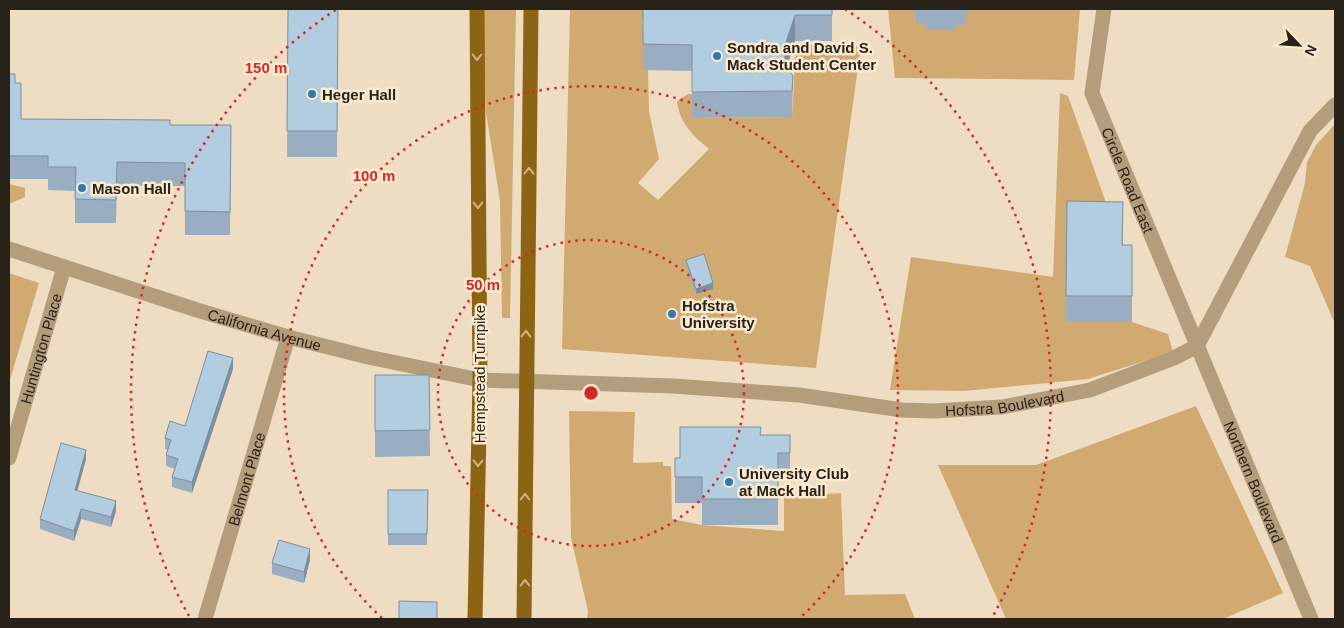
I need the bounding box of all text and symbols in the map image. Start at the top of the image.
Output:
north arrow [1274,20,1324,70]
place label: Sondra and David S. Mack Student Center [727,39,876,73]
text: N [1301,43,1320,58]
marker: Sondra and David S. Mack Student Center [711,50,723,62]
one-way arrow [472,54,482,62]
text: 150 m [245,59,287,76]
place label: Heger Hall [322,86,396,103]
marker: Heger Hall [306,88,318,100]
street label: Circle Road East [1099,125,1158,236]
text: 100 m [353,167,395,184]
one-way arrow [523,167,534,175]
place label: Mason Hall [92,180,171,197]
marker: Mason Hall [76,182,88,194]
one-way arrow [473,201,483,209]
text: 50 m [466,276,500,293]
street label: Huntington Place [17,291,65,406]
place label: Hofstra University [682,297,755,331]
street label: California Avenue [206,305,323,354]
street label: Hempstead Turnpike [471,305,488,443]
marker: Hofstra University [666,308,678,320]
one-way arrow [521,330,532,338]
centre of rings [582,384,600,402]
street label: Hofstra Boulevard [945,387,1066,419]
street label: Northern Boulevard [1221,418,1287,545]
street label: Belmont Place [224,430,268,528]
one-way arrow [473,460,483,468]
place label: University Club at Mack Hall [739,465,849,499]
marker: University Club at Mack Hall [723,476,735,488]
one-way arrow [520,493,530,501]
one-way arrow [520,578,530,586]

